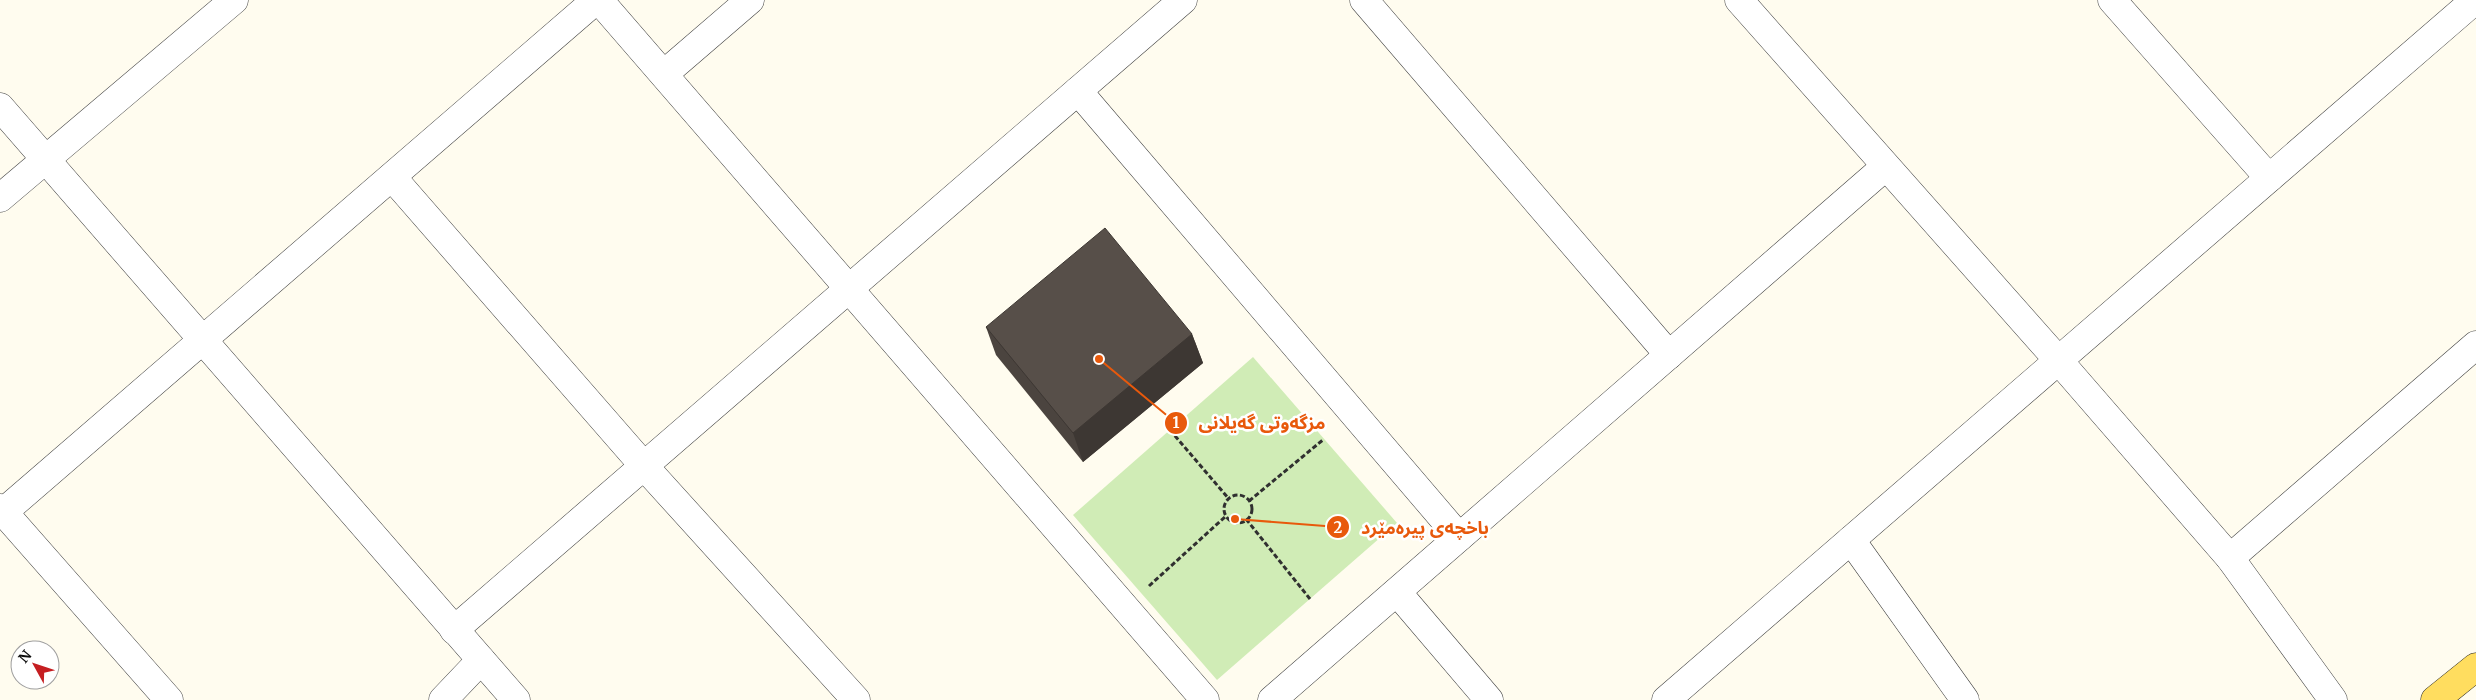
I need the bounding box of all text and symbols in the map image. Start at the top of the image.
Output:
callout: مزگەوتی گەیلانی [1164,406,1336,439]
text: مزگەوتی گەیلانی [1198,411,1326,434]
text: 1 [1173,413,1180,432]
callout: باخچەی پیرەمێرد [1326,511,1499,544]
text: باخچەی پیرەمێرد [1361,516,1489,540]
text: 2 [1334,518,1343,537]
north arrow [10,640,60,690]
text: N [15,647,35,667]

